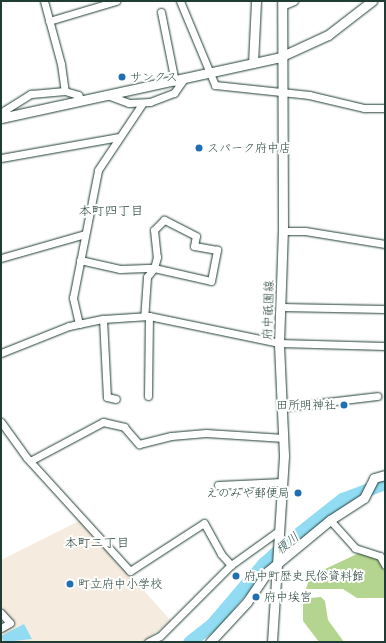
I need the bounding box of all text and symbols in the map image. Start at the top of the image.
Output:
place label: サンクス [130,70,178,84]
marker: サンクス [117,72,127,82]
place label: スパーク府中店 [207,141,291,155]
marker: スパーク府中店 [194,143,204,153]
district label: 本町四丁目 [79,202,143,218]
street label: 府中祇園線 [260,280,276,340]
place label: 田所明神社 [276,398,336,412]
marker: 田所明神社 [339,400,349,410]
place label: えのみや郵便局 [206,486,290,500]
marker: えのみや郵便局 [293,488,303,498]
water label: 榎川 [272,529,302,557]
district label: 本町二丁目 [65,534,129,550]
place label: 府中町歴史民俗資料館 [244,569,364,583]
marker: 府中町歴史民俗資料館 [231,571,241,581]
place label: 町立府中小学校 [78,577,162,591]
marker: 町立府中小学校 [65,579,75,589]
place label: 府中埃宮 [264,590,312,604]
marker: 府中埃宮 [251,592,261,602]

